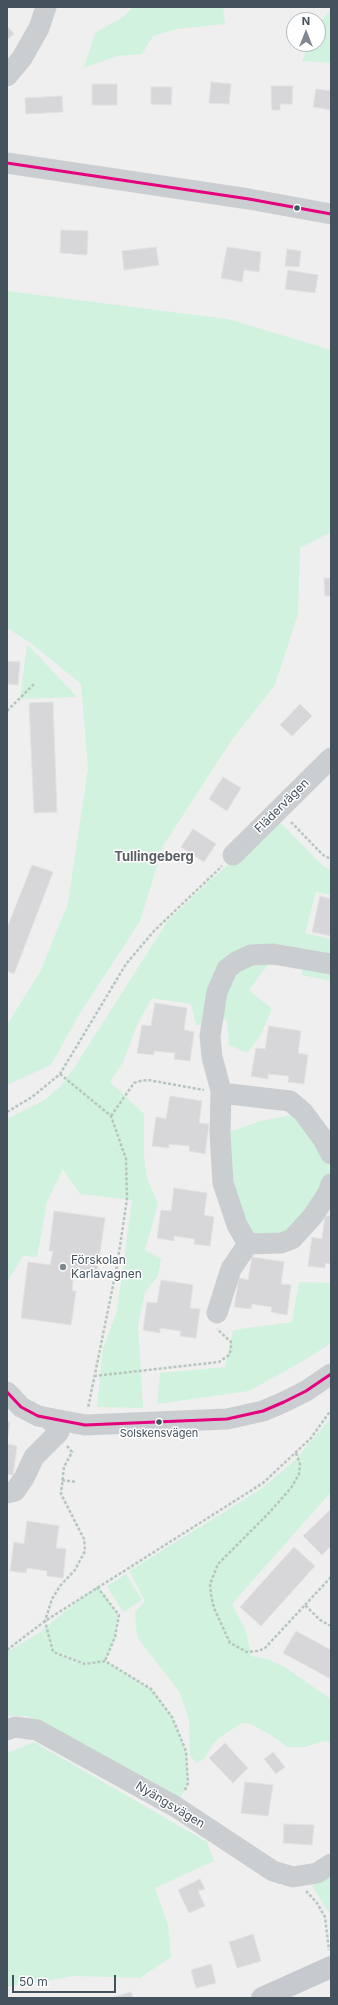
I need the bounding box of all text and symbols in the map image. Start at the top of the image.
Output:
north arrow [286,12,326,52]
text: N [302,14,310,28]
unlabelled marker [292,203,302,213]
street label: Flädervägen [252,776,312,836]
district label: Tullingeberg [114,849,194,865]
place label: Förskolan Karlavagnen [71,1253,142,1281]
marker: Förskolan Karlavagnen [58,1262,68,1272]
marker: Solskensvägen [154,1417,164,1427]
place label: Solskensvägen [120,1427,198,1441]
street label: Nyängsvägen [133,1779,207,1831]
scale bar [14,1967,118,1993]
text: 50 m [19,1974,48,1989]

